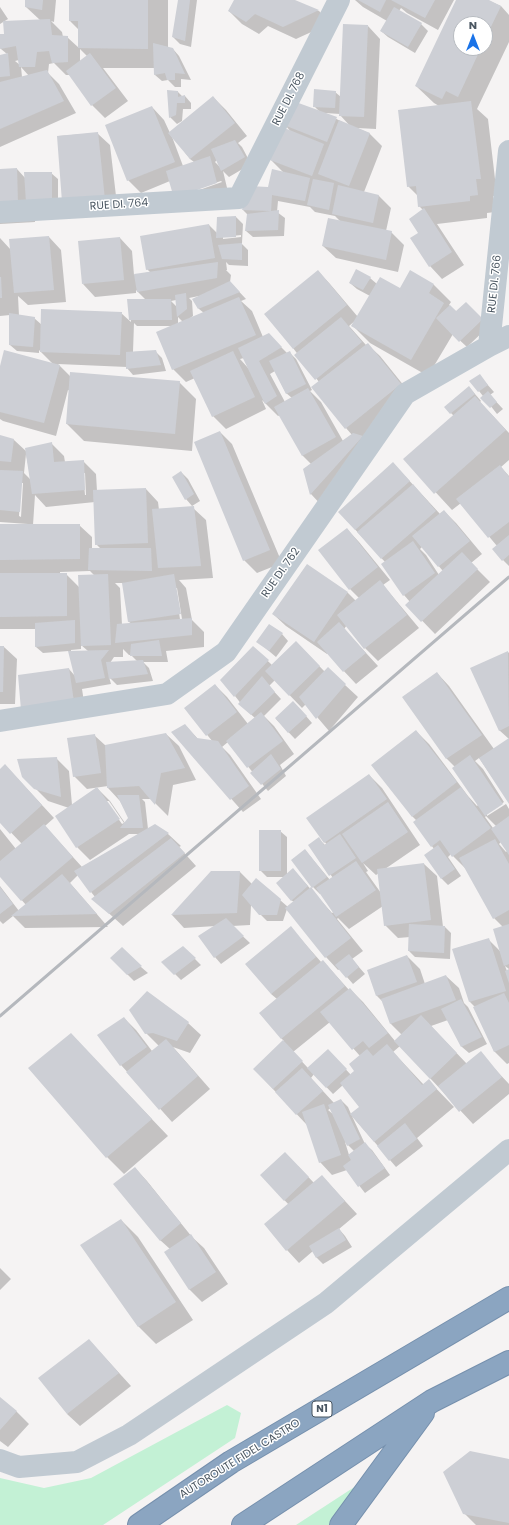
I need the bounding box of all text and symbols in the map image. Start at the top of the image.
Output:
north arrow [453,16,493,56]
text: N [469,17,477,33]
street label: RUE DI. 768 [270,70,308,128]
street label: RUE DI. 764 [89,196,149,214]
street label: RUE DI. 766 [485,254,505,314]
street label: RUE DI. 762 [259,546,303,600]
road number: N1 [312,1401,332,1417]
street label: AUTOROUTE FIDEL CASTRO [177,1416,303,1502]

